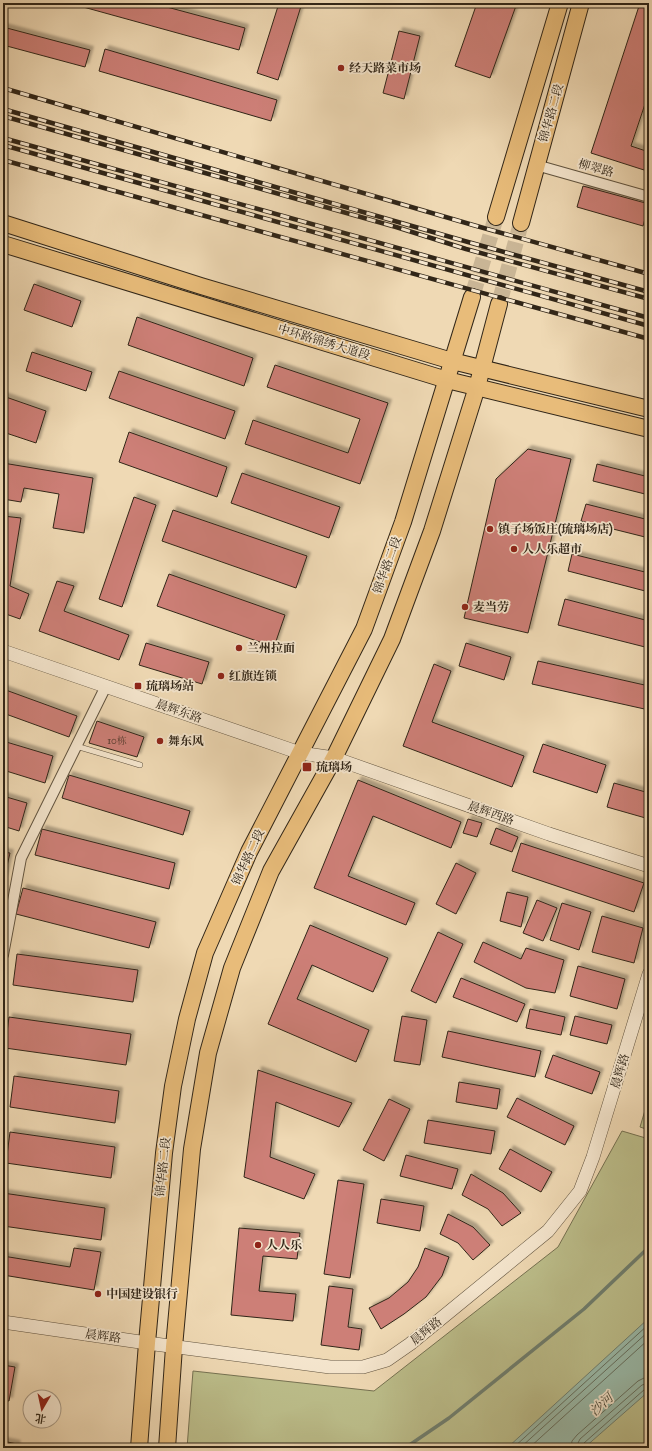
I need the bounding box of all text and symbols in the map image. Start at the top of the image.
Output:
place label: 经天路菜市场 [349,61,421,75]
marker: 经天路菜市场 [336,63,346,73]
street label: 锦华路二段 [536,82,566,144]
street label: 柳翠路 [577,156,615,180]
street label: 中环路锦绣大道段 [276,321,372,363]
place label: 镇子场饭庄(琉璃场店) [498,522,613,537]
marker: 镇子场饭庄(琉璃场店) [485,524,495,534]
street label: 锦华路二段 [370,534,404,596]
place label: 人人乐超市 [522,542,582,556]
marker: 人人乐超市 [509,544,519,554]
place label: 麦当劳 [473,600,509,614]
marker: 麦当劳 [460,602,470,612]
place label: 兰州拉面 [247,641,295,655]
marker: 兰州拉面 [234,643,244,653]
place label: 红旗连锁 [229,669,277,683]
marker: 红旗连锁 [216,671,226,681]
place label: 琉璃场站 [146,679,194,693]
marker: 琉璃场站 [133,681,143,691]
street label: 晨辉东路 [154,697,204,725]
place label: 舞东风 [168,734,204,748]
house number: 10栋 [107,735,127,747]
marker: 舞东风 [155,736,165,746]
place label: 琉璃场 [316,760,352,774]
marker: 琉璃场 [301,761,313,773]
street label: 晨辉西路 [466,799,516,827]
street label: 锦华路二段 [229,827,267,887]
street label: 晨辉路 [608,1052,632,1090]
street label: 锦华路二段 [153,1136,173,1198]
place label: 人人乐 [266,1238,302,1252]
marker: 人人乐 [253,1240,263,1250]
place label: 中国建设银行 [106,1287,178,1301]
marker: 中国建设银行 [93,1289,103,1299]
street label: 晨辉路 [408,1314,444,1348]
street label: 晨辉路 [84,1327,122,1345]
north arrow [22,1389,62,1429]
water label: 沙河 [587,1389,618,1419]
text: 北 [34,1411,47,1426]

